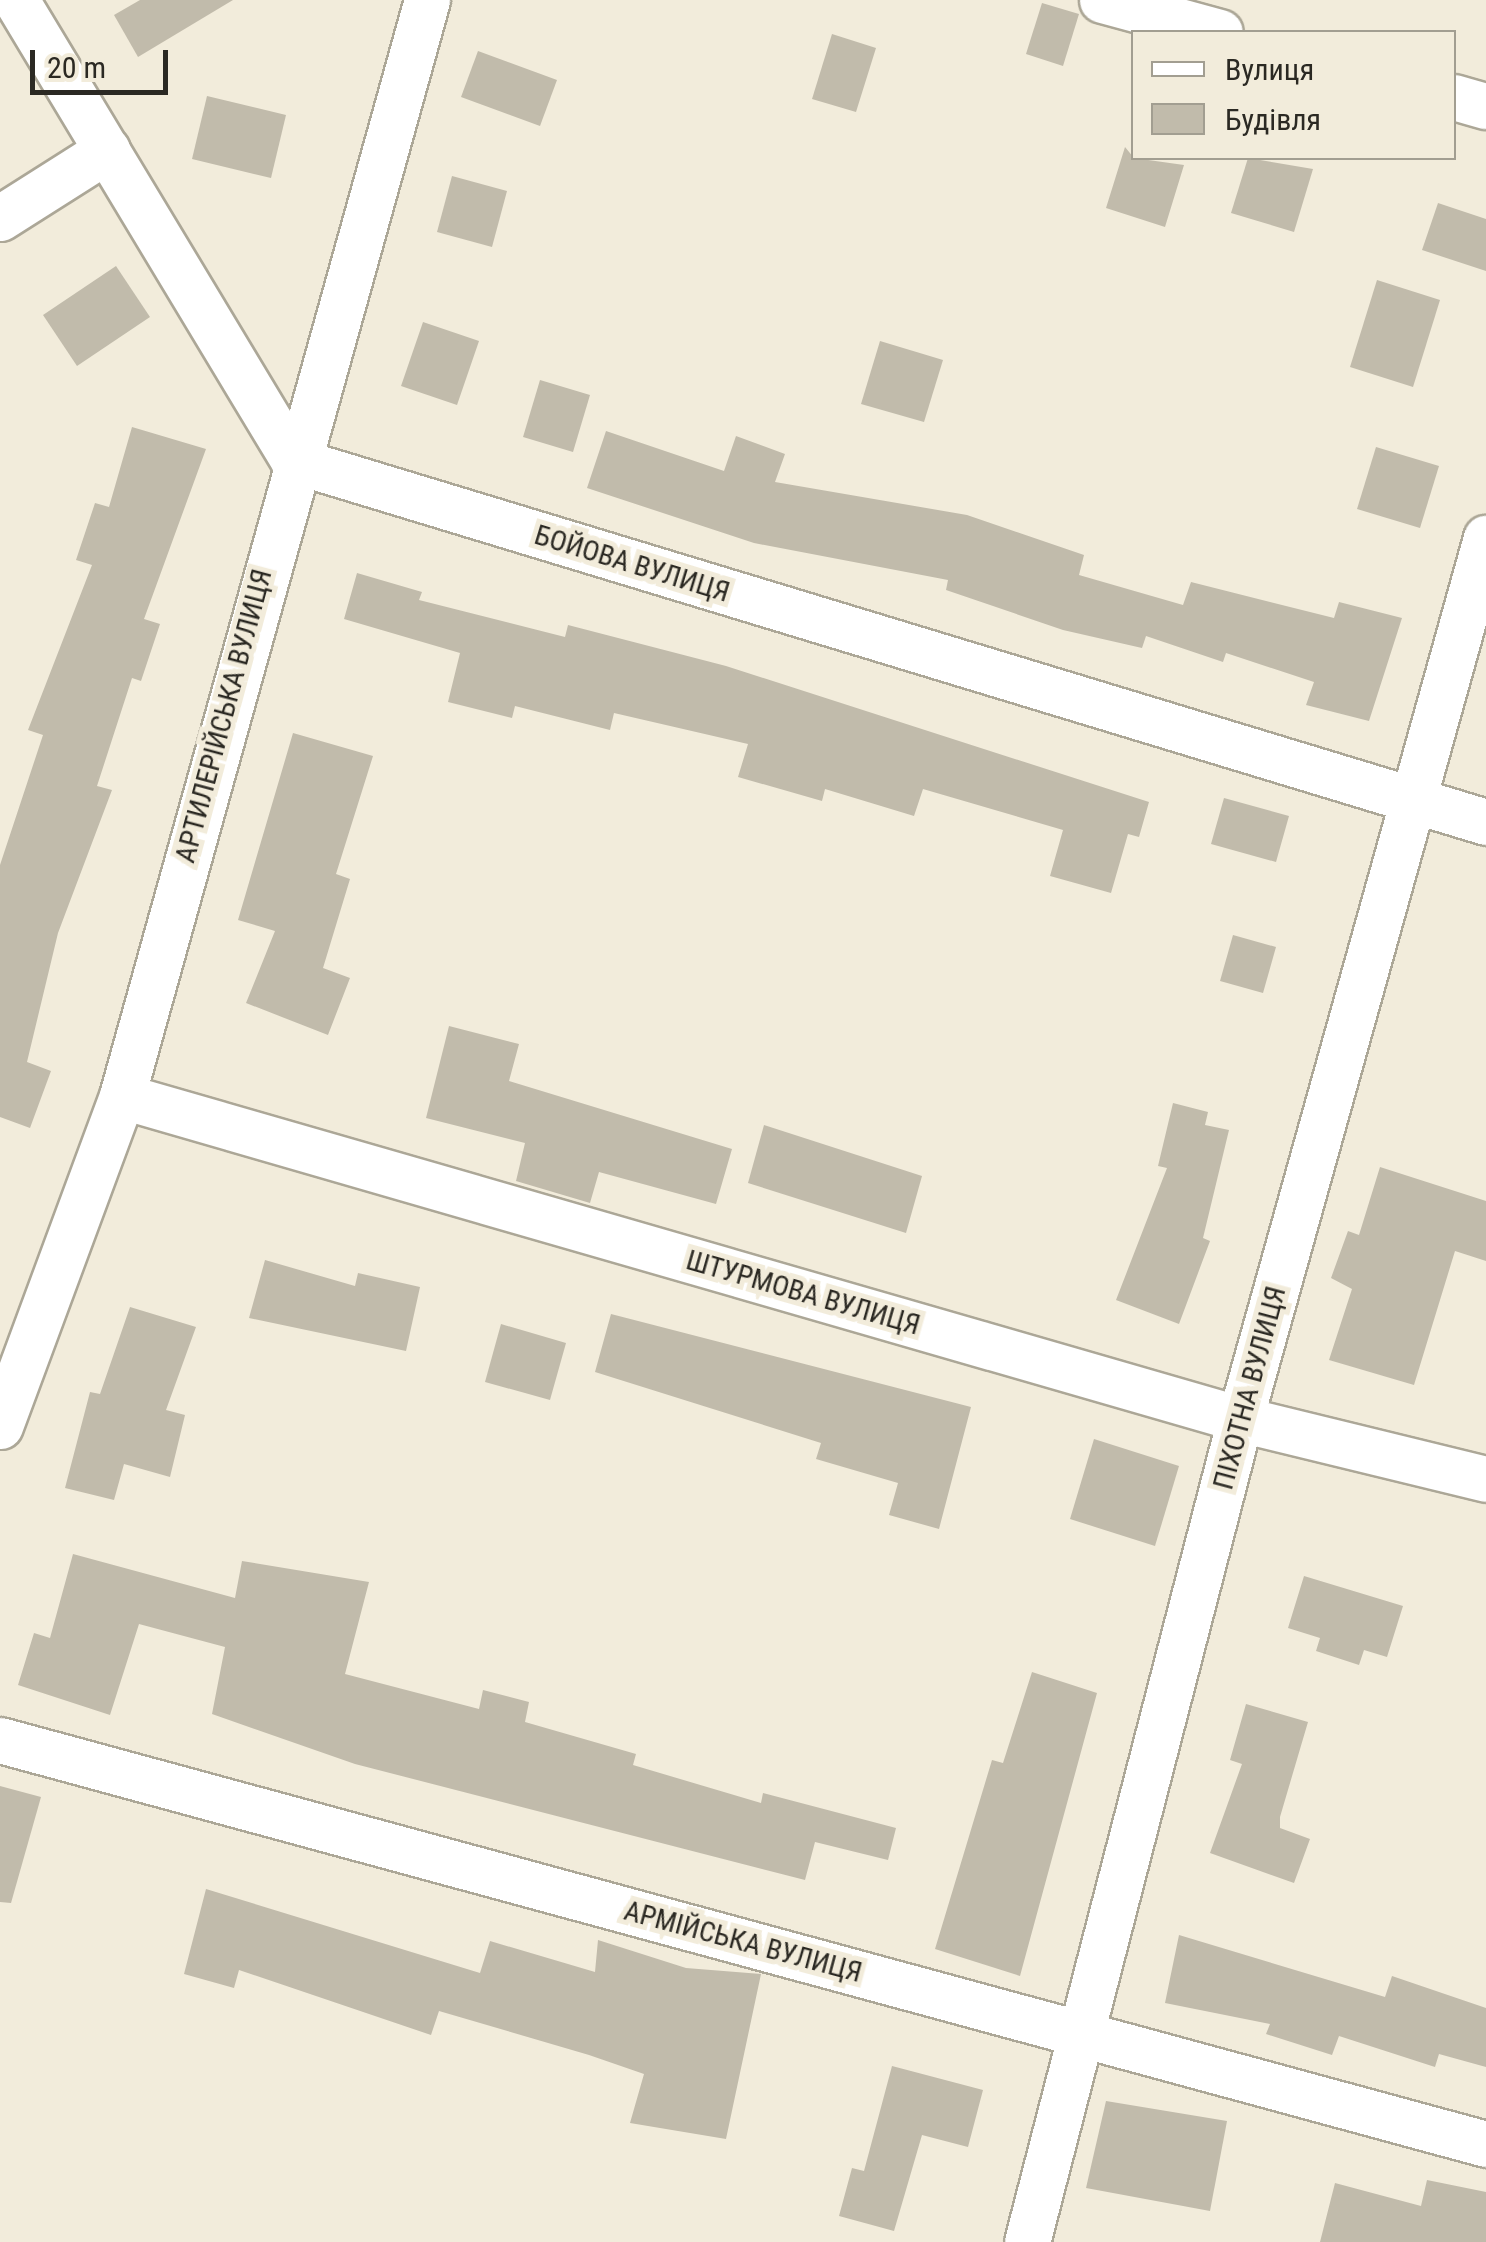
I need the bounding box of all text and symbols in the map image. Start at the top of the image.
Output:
scale bar [35,30,172,92]
legend [1131,30,1456,160]
text: 20 m [47,50,106,85]
text: Вулиця [1225,52,1314,87]
text: Будівля [1225,102,1321,137]
street label: БОЙОВА ВУЛИЦЯ [530,518,734,610]
street label: АРТИЛЕРІЙСЬКА ВУЛИЦЯ [169,566,279,866]
street label: ШТУРМОВА ВУЛИЦЯ [682,1244,924,1342]
street label: ПІХОТНА ВУЛИЦЯ [1207,1283,1293,1493]
street label: АРМІЙСЬКА ВУЛИЦЯ [620,1894,866,1990]

